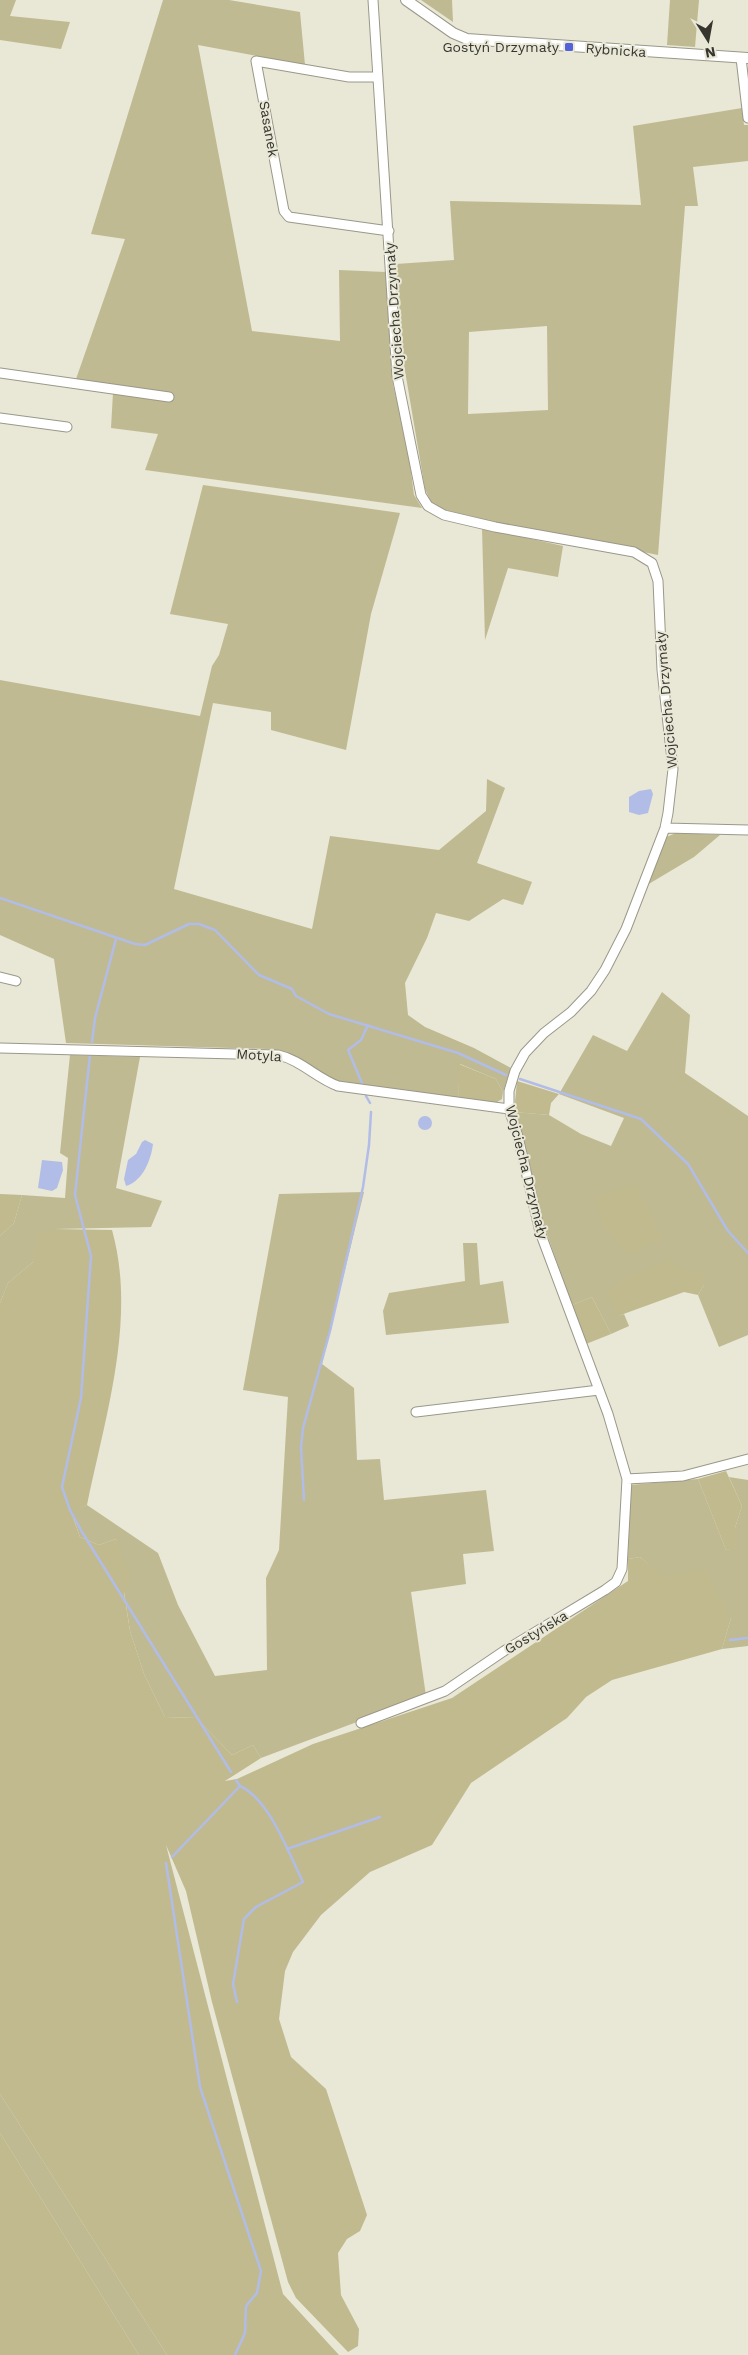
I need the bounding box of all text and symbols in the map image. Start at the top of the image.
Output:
north arrow [683,15,733,65]
place label: Gostyń Drzymały [442,39,560,55]
street label: Rybnicka [585,40,647,60]
marker: Gostyń Drzymały [563,41,575,53]
text: N [704,44,717,62]
street label: Sasanek [256,100,282,158]
street label: Wojciecha Drzymały [381,241,407,380]
street label: Wojciecha Drzymały [652,630,680,769]
street label: Motyla [236,1045,282,1065]
street label: Wojciecha Drzymały [503,1103,552,1242]
street label: Gostyńska [502,1607,571,1657]

